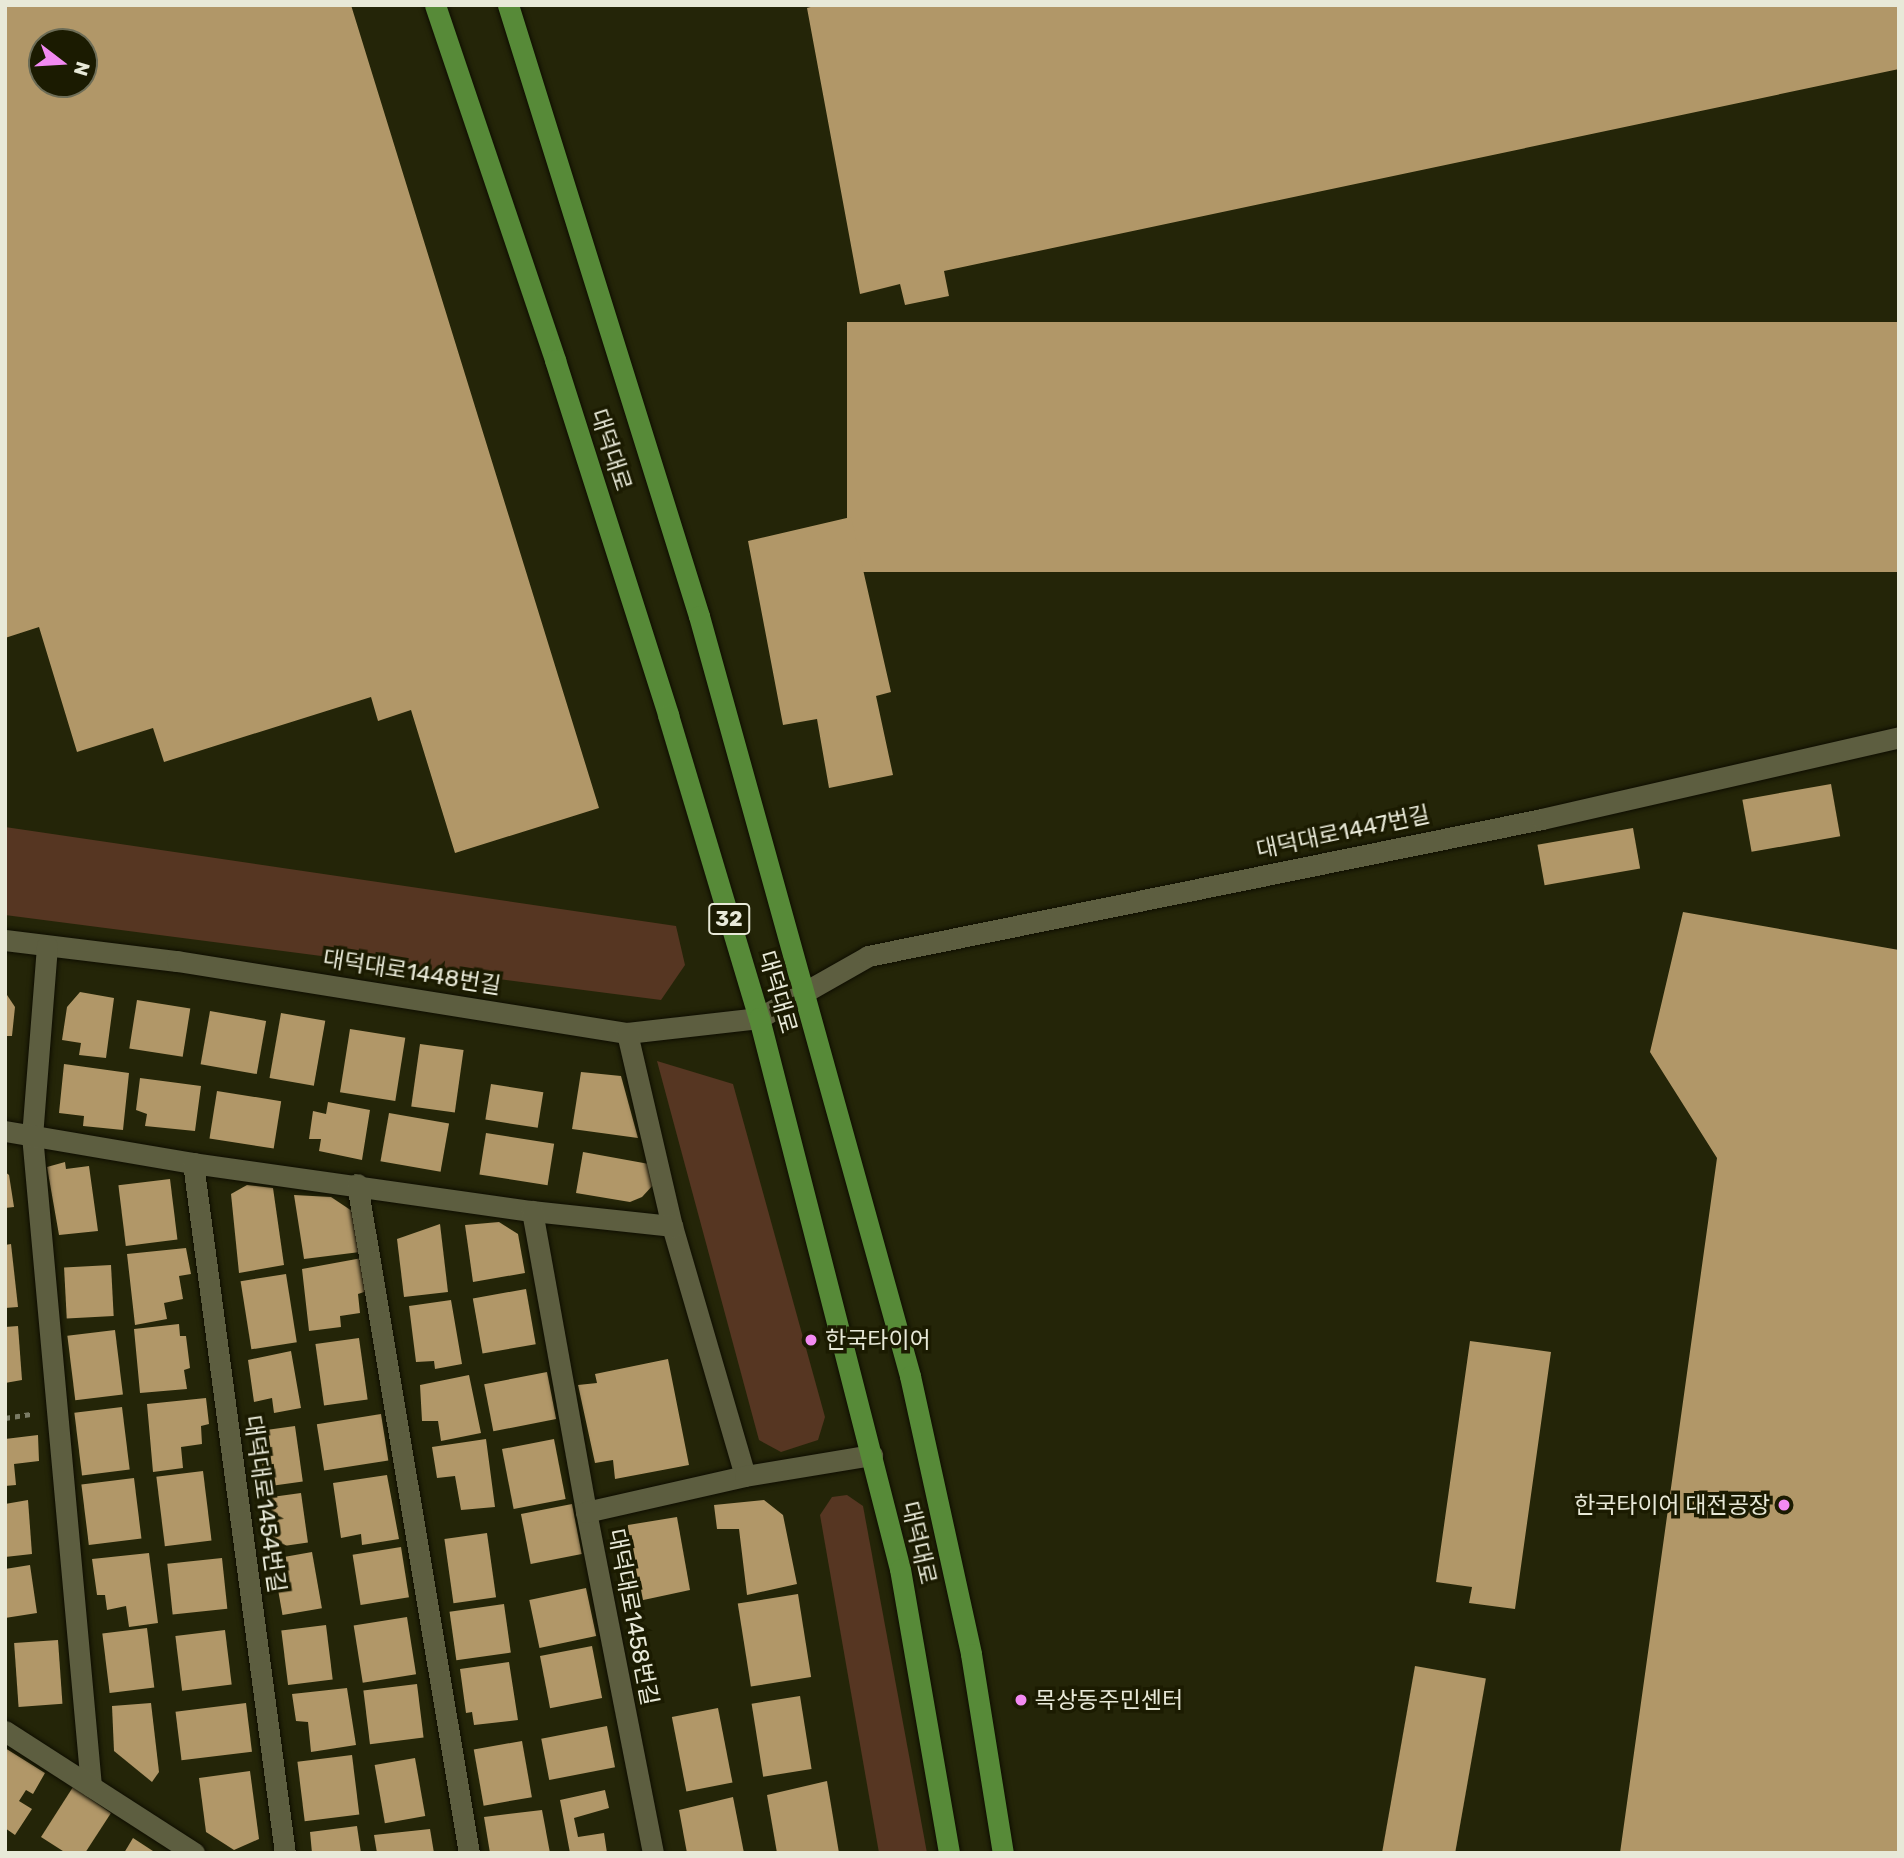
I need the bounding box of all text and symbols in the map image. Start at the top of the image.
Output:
north arrow [28,28,98,98]
text: N [69,59,95,79]
street label: 대덕대로 [585,405,637,495]
street label: 대덕대로1447번길 [1254,800,1432,864]
road number: 32 [708,902,750,936]
street label: 대덕대로1448번길 [321,944,503,1000]
street label: 대덕대로 [753,948,803,1036]
place label: 한국타이어 [825,1326,931,1354]
marker: 한국타이어 [803,1332,819,1348]
street label: 대덕대로1454번길 [239,1413,291,1595]
place label: 한국타이어 대전공장 [1574,1491,1770,1519]
marker: 한국타이어 대전공장 [1776,1497,1792,1513]
street label: 대덕대로 [896,1499,942,1587]
street label: 대덕대로1458번길 [602,1526,664,1708]
place label: 목상동주민센터 [1035,1686,1183,1714]
marker: 목상동주민센터 [1013,1692,1029,1708]

